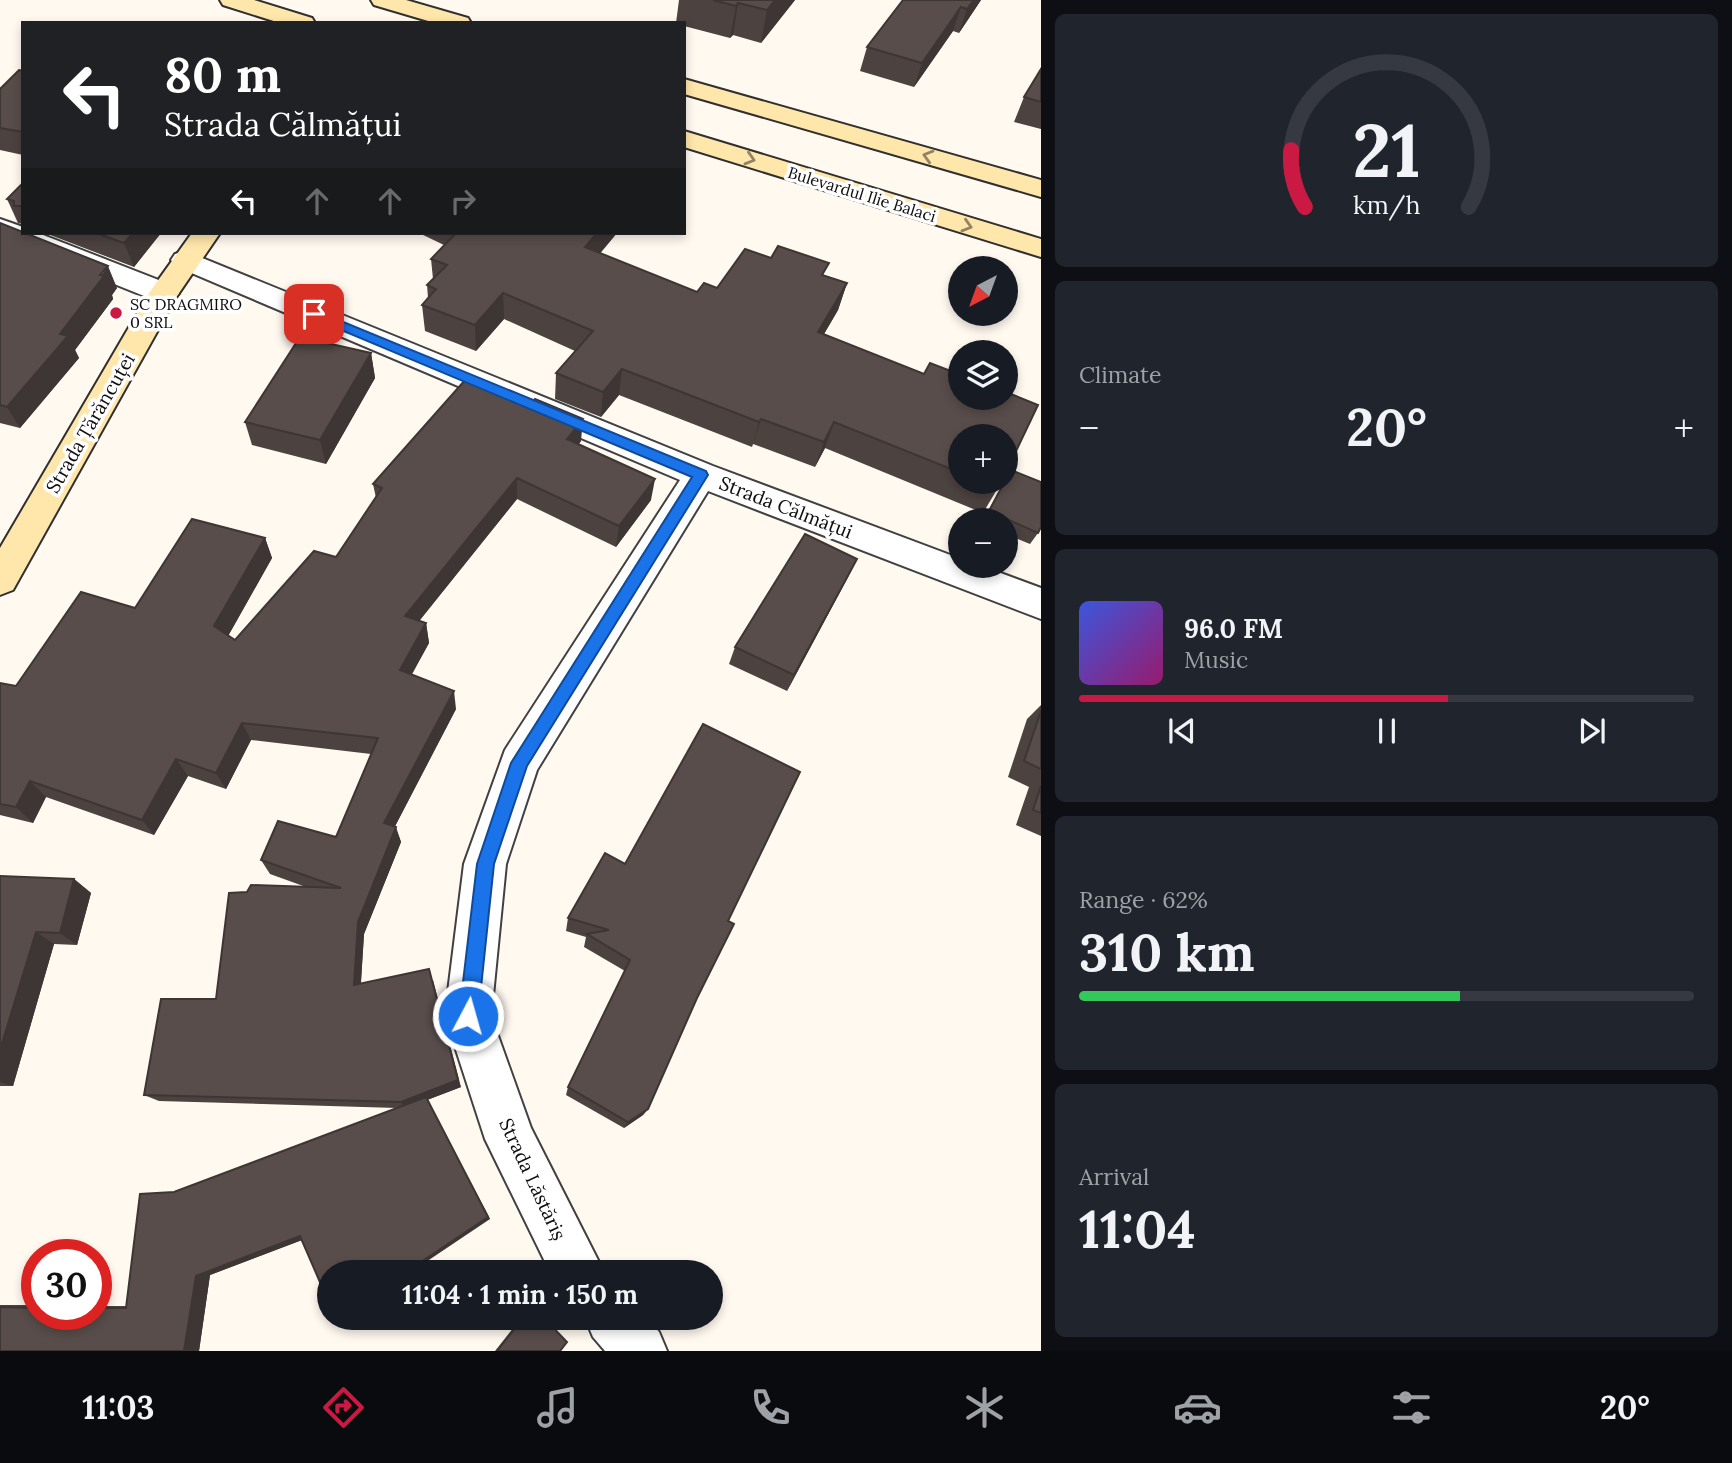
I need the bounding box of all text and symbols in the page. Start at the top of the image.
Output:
text: 80 m [164,43,281,105]
icon: left [49,49,140,140]
text: Strada Călmățui [164,104,402,145]
text: 21 [1352,104,1421,197]
one-way arrow [922,150,934,165]
one-way arrow [743,151,755,165]
street label: Bulevardul Ilie Balaci [785,162,939,226]
icon: left [225,182,263,220]
icon: ahead [298,182,336,220]
icon: ahead [371,182,409,220]
icon: right [444,182,482,220]
text: km/h [1353,189,1420,221]
one-way arrow [961,217,973,232]
north arrow [948,256,1018,326]
map controls [948,256,1018,578]
pin [284,284,344,344]
place label: SC DRAGMIRO 0 SRL [130,294,242,332]
icon: arrive [295,295,333,333]
marker: SC DRAGMIRO 0 SRL [108,305,124,321]
button: layers [948,340,1018,410]
street label: Strada Țărăncuței [40,349,141,498]
text: Climate [1079,360,1161,389]
text: 20° [1346,394,1427,460]
text: − [1079,404,1099,452]
text: + [1674,404,1694,452]
button: + [948,424,1018,494]
street label: Strada Călmățui [716,471,856,543]
button: − [948,508,1018,578]
text: 96.0 FM [1184,612,1283,645]
text: Music [1184,645,1248,674]
icon: previous [1163,712,1201,750]
icon: pause [1368,712,1406,750]
icon: next [1573,712,1611,750]
text: Range · 62% [1079,885,1208,914]
text: 310 km [1079,919,1255,985]
position arrow [431,979,505,1053]
street label: Strada Lăstăriș [494,1114,572,1244]
text: Arrival [1079,1162,1149,1191]
text: 11:04 [1079,1196,1196,1262]
speed limit sign: 30 [21,1239,112,1330]
text: 11:04 · 1 min · 150 m [402,1278,638,1311]
icon: directions [319,1383,368,1432]
icon: music [533,1383,582,1432]
icon: phone [746,1383,795,1432]
icon: climate [960,1383,1009,1432]
icon: car [1173,1383,1222,1432]
icon: filters [1387,1383,1436,1432]
text: 11:03 [82,1387,155,1428]
text: 20° [1600,1387,1650,1428]

